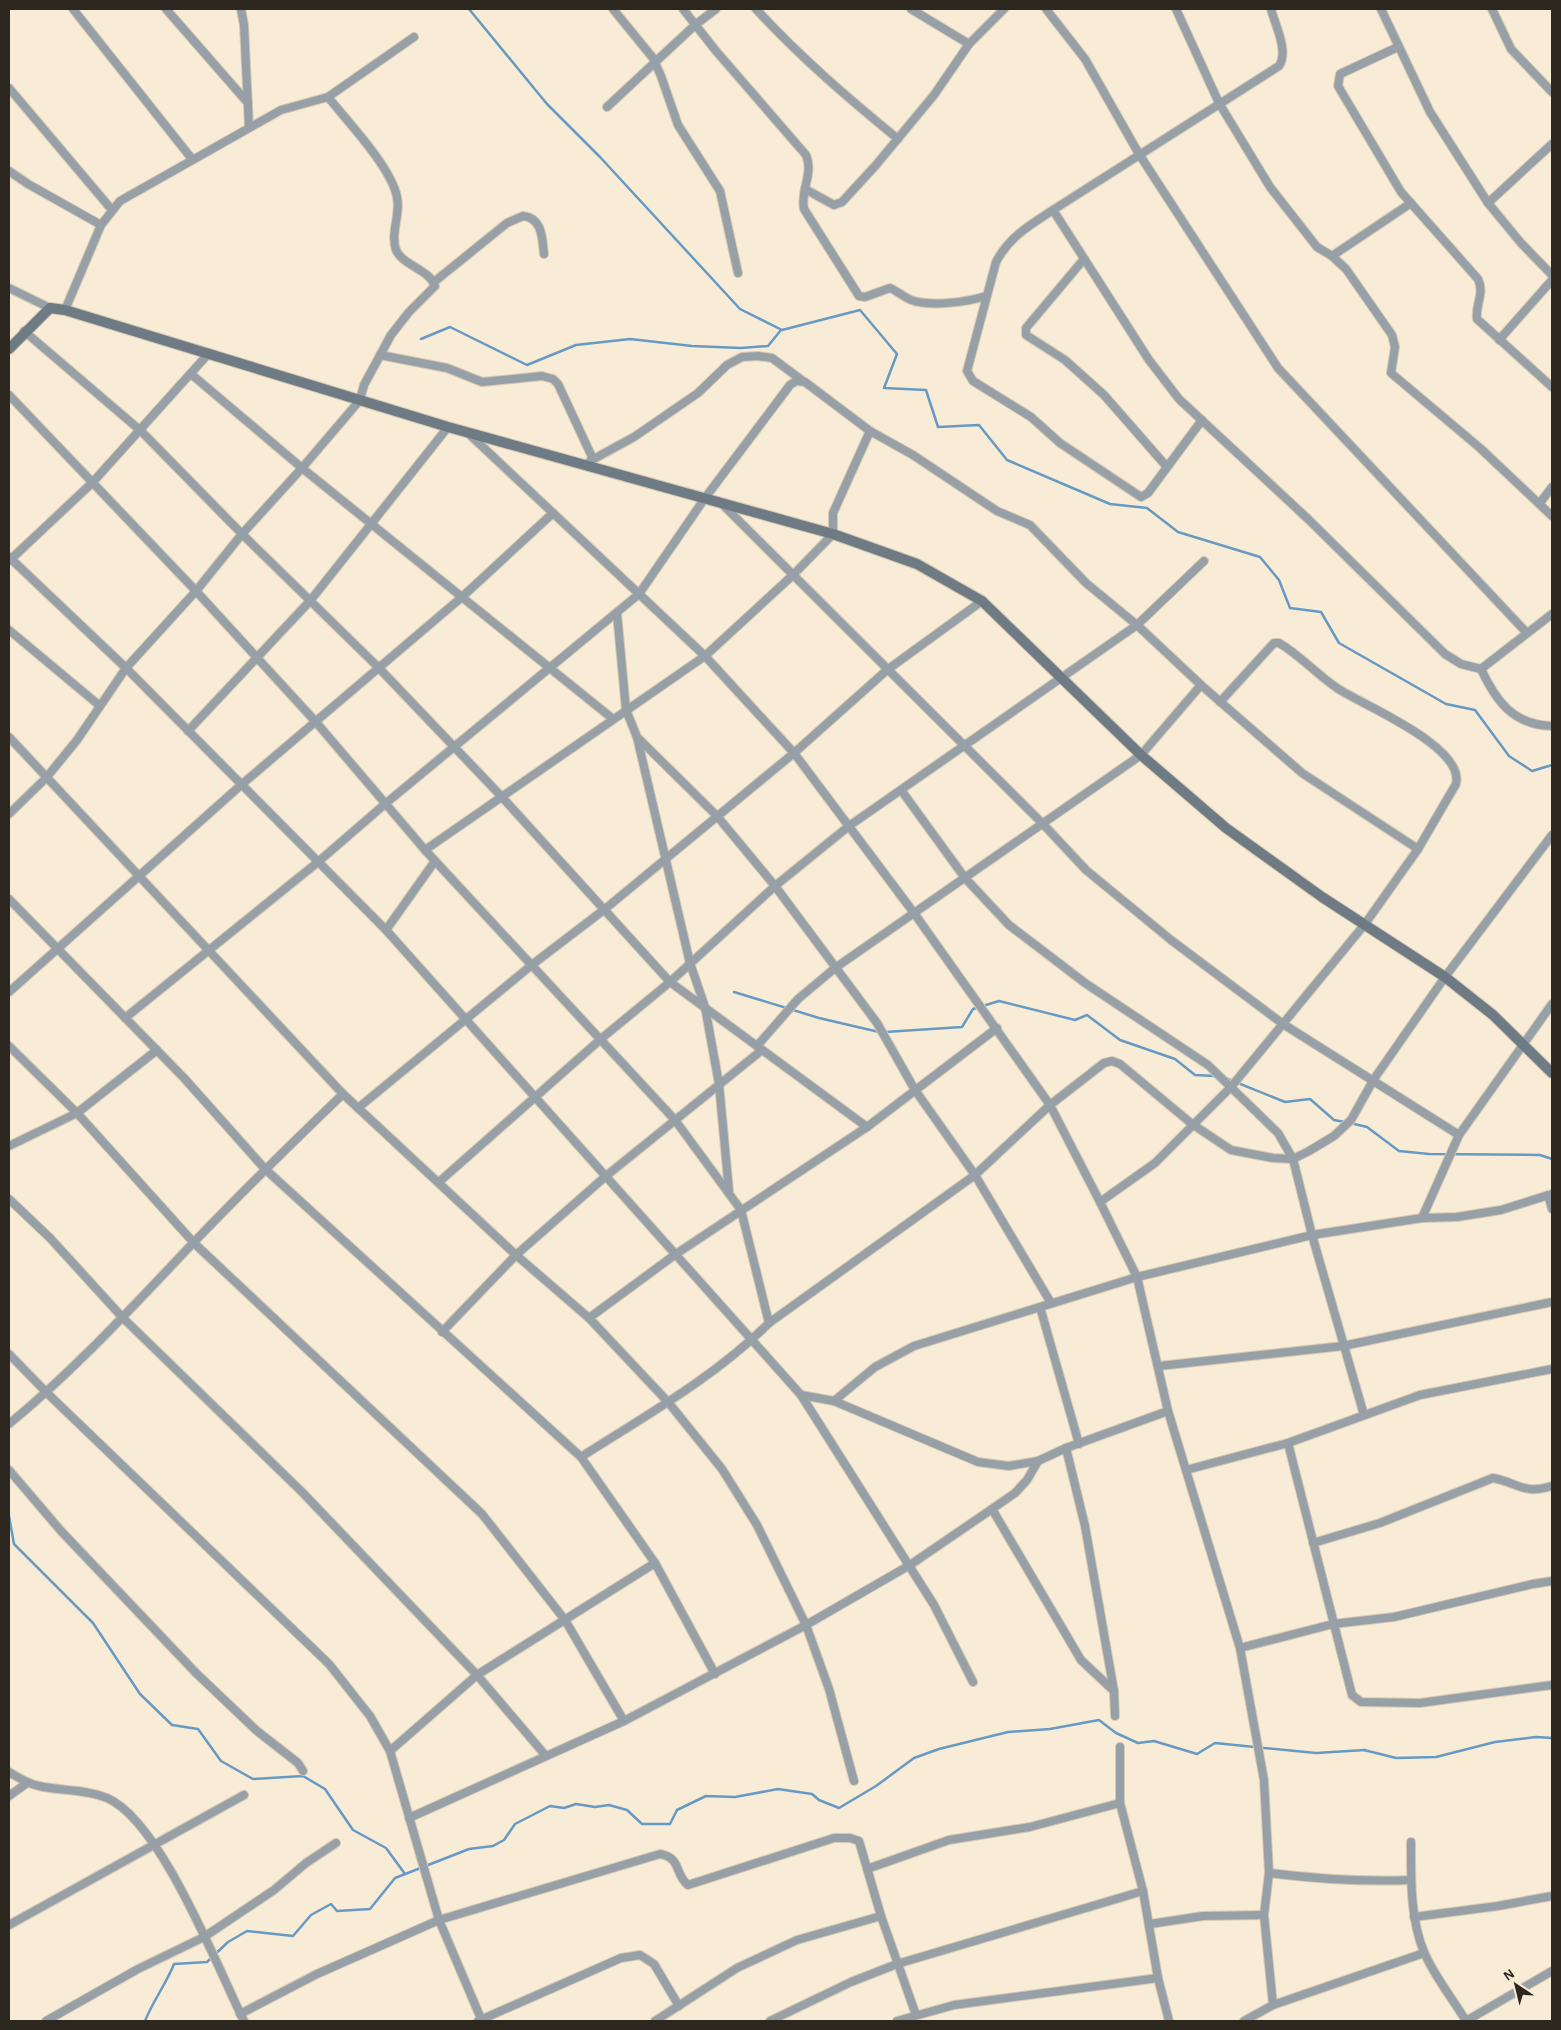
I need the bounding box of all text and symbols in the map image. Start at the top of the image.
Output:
north arrow [1491,1960,1541,2010]
text: N [1501,1967,1517,1984]

